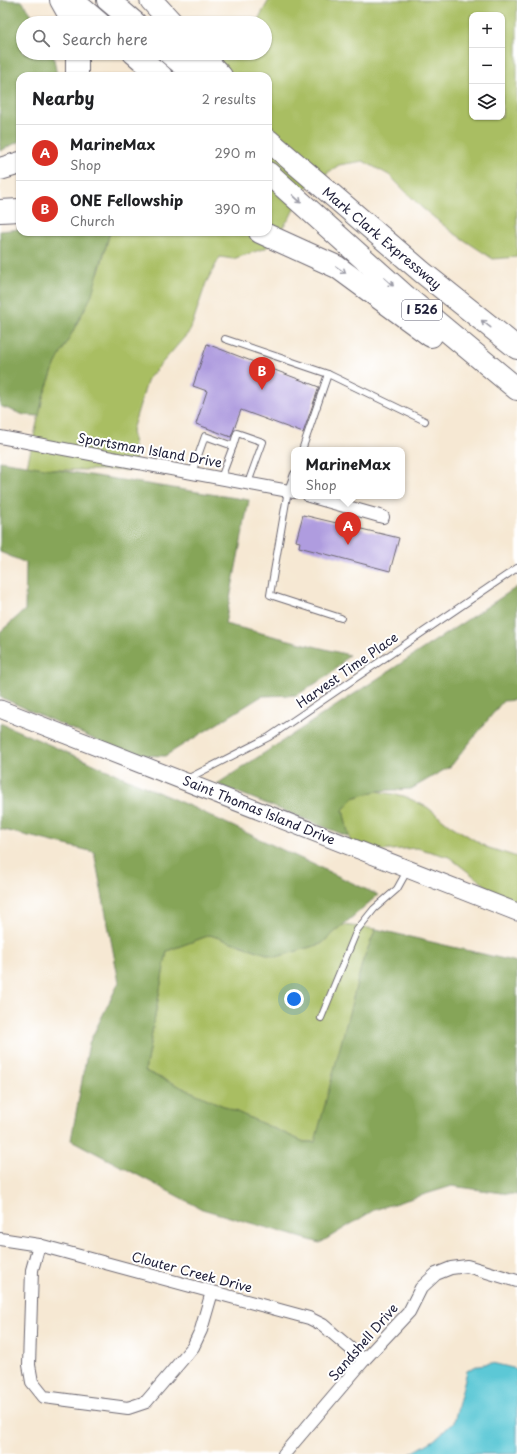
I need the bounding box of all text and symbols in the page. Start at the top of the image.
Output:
map controls [469,12,505,120]
button: + [469,12,505,48]
search box [16,16,272,60]
icon: search [30,27,52,49]
text: Search here [62,27,148,50]
button: − [469,48,505,84]
button: layers [469,84,505,120]
text: Nearby [32,85,94,111]
text: 2 results [202,89,256,108]
text: MarineMax [70,132,155,155]
text: A [40,143,50,162]
text: 290 m [215,143,256,162]
text: Shop [70,155,101,174]
street label: Mark Clark Expressway [319,182,446,293]
text: ONE Fellowship [70,188,183,211]
one-way arrow [292,194,302,204]
text: B [41,199,49,218]
text: 390 m [214,199,256,218]
text: Church [70,211,115,230]
one-way arrow [335,266,346,274]
one-way arrow [384,278,395,287]
road number: I 526 [402,300,442,320]
one-way arrow [481,320,492,329]
pin: B [249,357,275,390]
street label: Sportsman Island Drive [77,427,224,472]
popup [291,447,405,499]
text: MarineMax [305,452,391,475]
text: Shop [305,475,337,494]
pin: A [335,512,361,545]
street label: Harvest Time Place [292,627,402,712]
street label: Saint Thomas Island Drive [180,770,338,849]
your location [284,989,304,1009]
street label: Clouter Creek Drive [130,1246,255,1297]
street label: Sandshell Drive [324,1299,402,1385]

